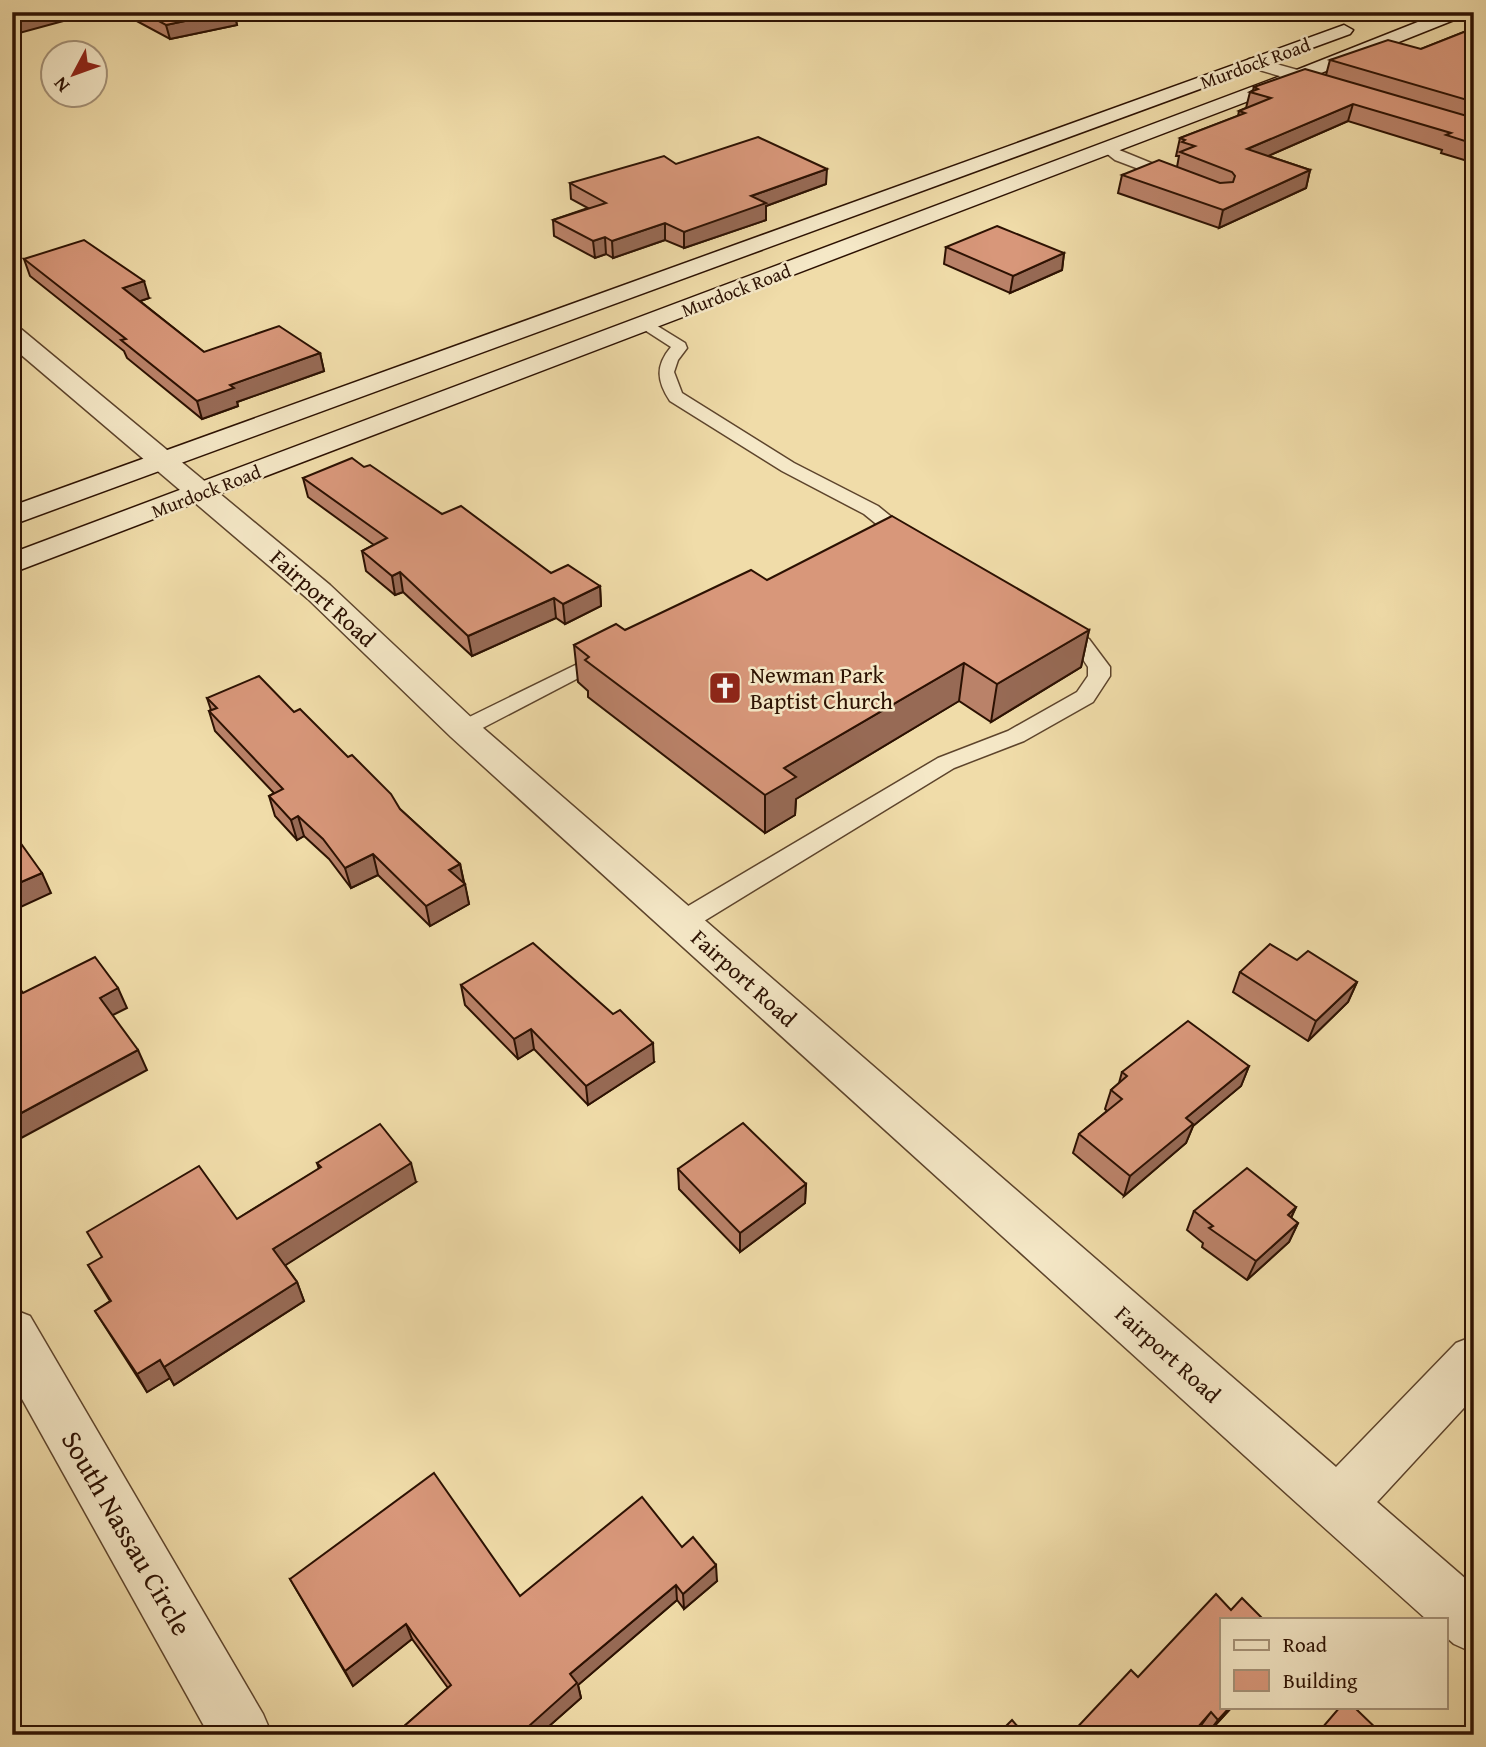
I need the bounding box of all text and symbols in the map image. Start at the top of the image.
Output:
street label: Murdock Road [1196,30,1315,96]
north arrow [38,38,108,108]
text: N [46,71,76,99]
street label: Murdock Road [677,256,796,324]
street label: Murdock Road [147,457,266,525]
street label: Fairport Road [263,541,384,655]
place label: Newman Park Baptist Church [750,658,893,717]
church icon: Newman Park Baptist Church [706,669,744,707]
street label: Fairport Road [684,921,805,1035]
street label: Fairport Road [1108,1297,1229,1411]
street label: South Nassau Circle [52,1423,203,1643]
legend [1220,1618,1448,1708]
text: Road [1283,1629,1328,1660]
text: Building [1283,1665,1358,1696]

